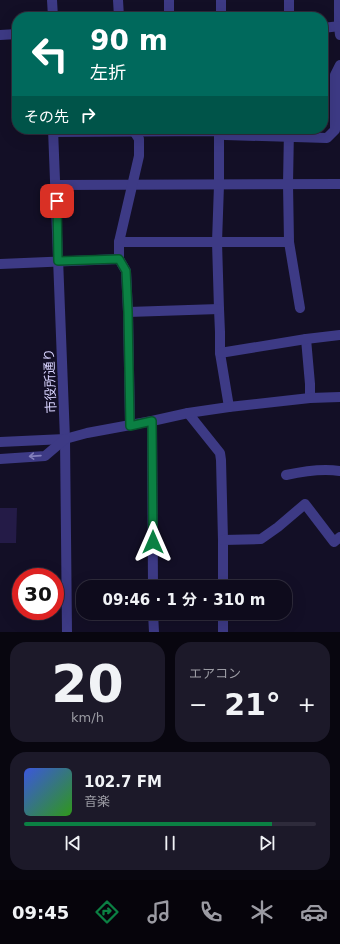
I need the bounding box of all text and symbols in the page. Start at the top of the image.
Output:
text: 90 m [90,24,168,57]
icon: left [24,28,76,80]
text: 左折 [90,62,126,83]
icon: right [77,104,99,126]
text: その先 [24,108,69,126]
pin [40,184,74,218]
icon: arrive [46,190,68,212]
street label: 市役所通り [41,348,59,414]
one-way arrow [29,453,42,460]
position arrow [132,521,174,563]
speed limit sign: 30 [12,568,64,620]
text: 09:46 · 1 分 · 310 m [103,591,265,609]
text: 20 [51,654,124,714]
text: エアコン [189,666,241,681]
text: 21° [224,687,281,722]
text: − [189,692,207,717]
text: + [298,692,316,717]
text: km/h [71,710,104,725]
text: 102.7 FM [84,773,162,791]
text: 音楽 [84,794,110,809]
icon: previous [62,832,84,854]
icon: pause [159,832,181,854]
icon: next [256,832,278,854]
icon: directions [93,898,121,926]
icon: music [145,898,173,926]
icon: phone [197,898,225,926]
icon: climate [248,898,276,926]
icon: car [300,898,328,926]
text: 09:45 [12,902,69,923]

